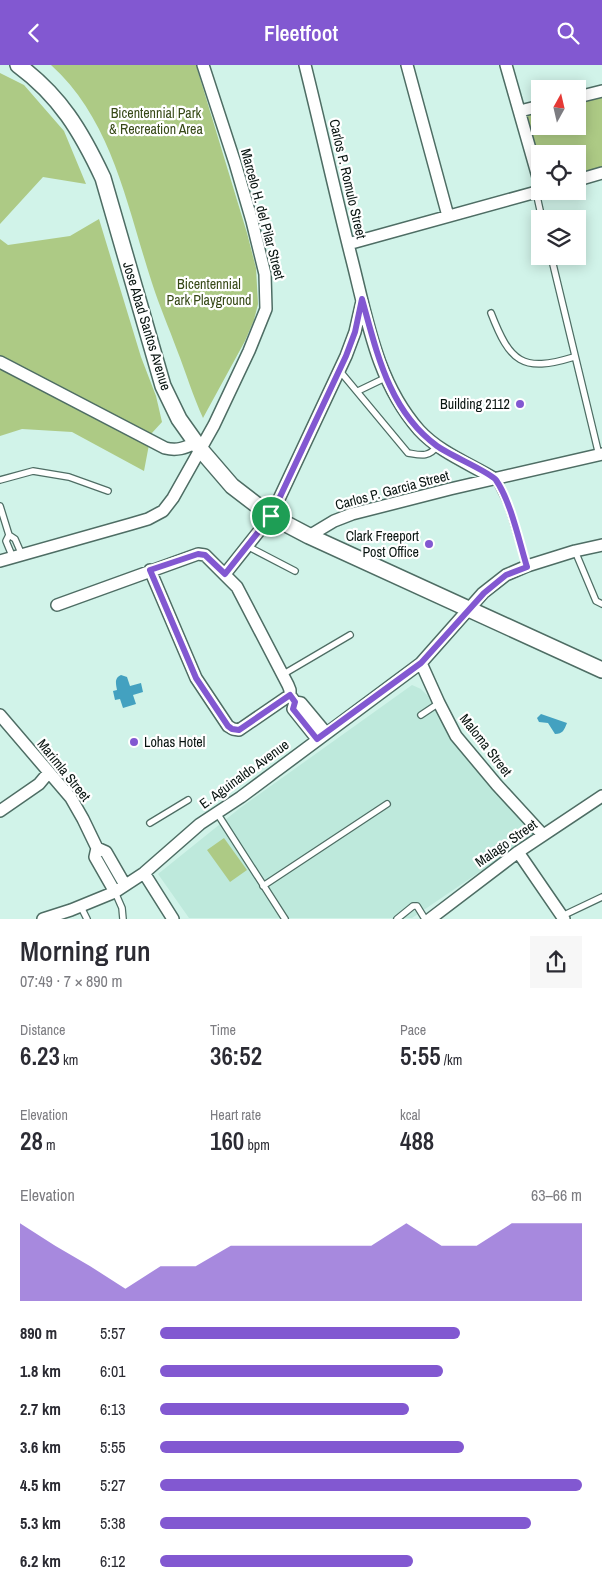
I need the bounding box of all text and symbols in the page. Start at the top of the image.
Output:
text: Fleetfoot [264,18,338,48]
icon: back [20,19,48,47]
icon: search [554,19,582,47]
north arrow [531,80,586,135]
map controls [531,80,586,265]
park label: Bicentennial Park & Recreation Area [109,104,204,138]
street label: Carlos P. Romulo Street [325,117,371,241]
button: locate [531,145,586,200]
street label: Marcelo H. del Pilar Street [237,147,289,281]
button: layers [531,210,586,265]
street label: Jose Abad Santos Avenue [119,259,175,393]
park label: Bicentennial Park Playground [167,275,251,309]
place label: Building 2112 [440,395,510,413]
marker: Building 2112 [514,398,526,410]
street label: Carlos P. Garcia Street [333,466,451,514]
pin [250,495,292,537]
icon: arrive [257,502,285,530]
place label: Clark Freeport Post Office [346,527,419,561]
marker: Clark Freeport Post Office [423,538,435,550]
street label: Maloma Street [456,710,516,780]
place label: Lohas Hotel [144,733,205,751]
street label: Marimla Street [33,735,95,805]
street label: E. Aguinaldo Avenue [196,735,292,813]
marker: Lohas Hotel [128,736,140,748]
street label: Malago Street [472,815,540,871]
text: Morning run [20,932,151,970]
button: share [530,936,582,988]
text: 07:49 · 7 × 890 m [20,970,123,992]
text: Distance [20,1021,65,1039]
text: Time [210,1021,236,1039]
text: Pace [400,1021,426,1039]
text: 6.23 [20,1039,60,1073]
text: 36:52 [210,1039,262,1073]
text: 5:55 [400,1039,441,1073]
text: km [60,1051,78,1069]
text: /km [441,1051,462,1069]
text: Elevation [20,1106,68,1124]
text: Heart rate [210,1106,261,1124]
text: kcal [400,1106,420,1124]
text: 28 [20,1124,43,1158]
text: 160 [210,1124,244,1158]
text: 488 [400,1124,434,1158]
text: m [43,1136,56,1154]
text: bpm [244,1136,270,1154]
text: Elevation [20,1184,75,1206]
text: 63–66 m [531,1184,582,1206]
text: 890 m [20,1322,57,1344]
text: 5:57 [100,1322,126,1344]
text: 1.8 km [20,1360,61,1382]
text: 6:01 [100,1360,126,1382]
text: 2.7 km [20,1398,61,1420]
text: 6:13 [100,1398,126,1420]
text: 3.6 km [20,1436,61,1458]
text: 5:55 [100,1436,126,1458]
text: 4.5 km [20,1474,61,1496]
text: 5:27 [100,1474,126,1496]
text: 5.3 km [20,1512,61,1534]
text: 5:38 [100,1512,126,1534]
text: 6.2 km [20,1550,61,1572]
text: 6:12 [100,1550,126,1572]

